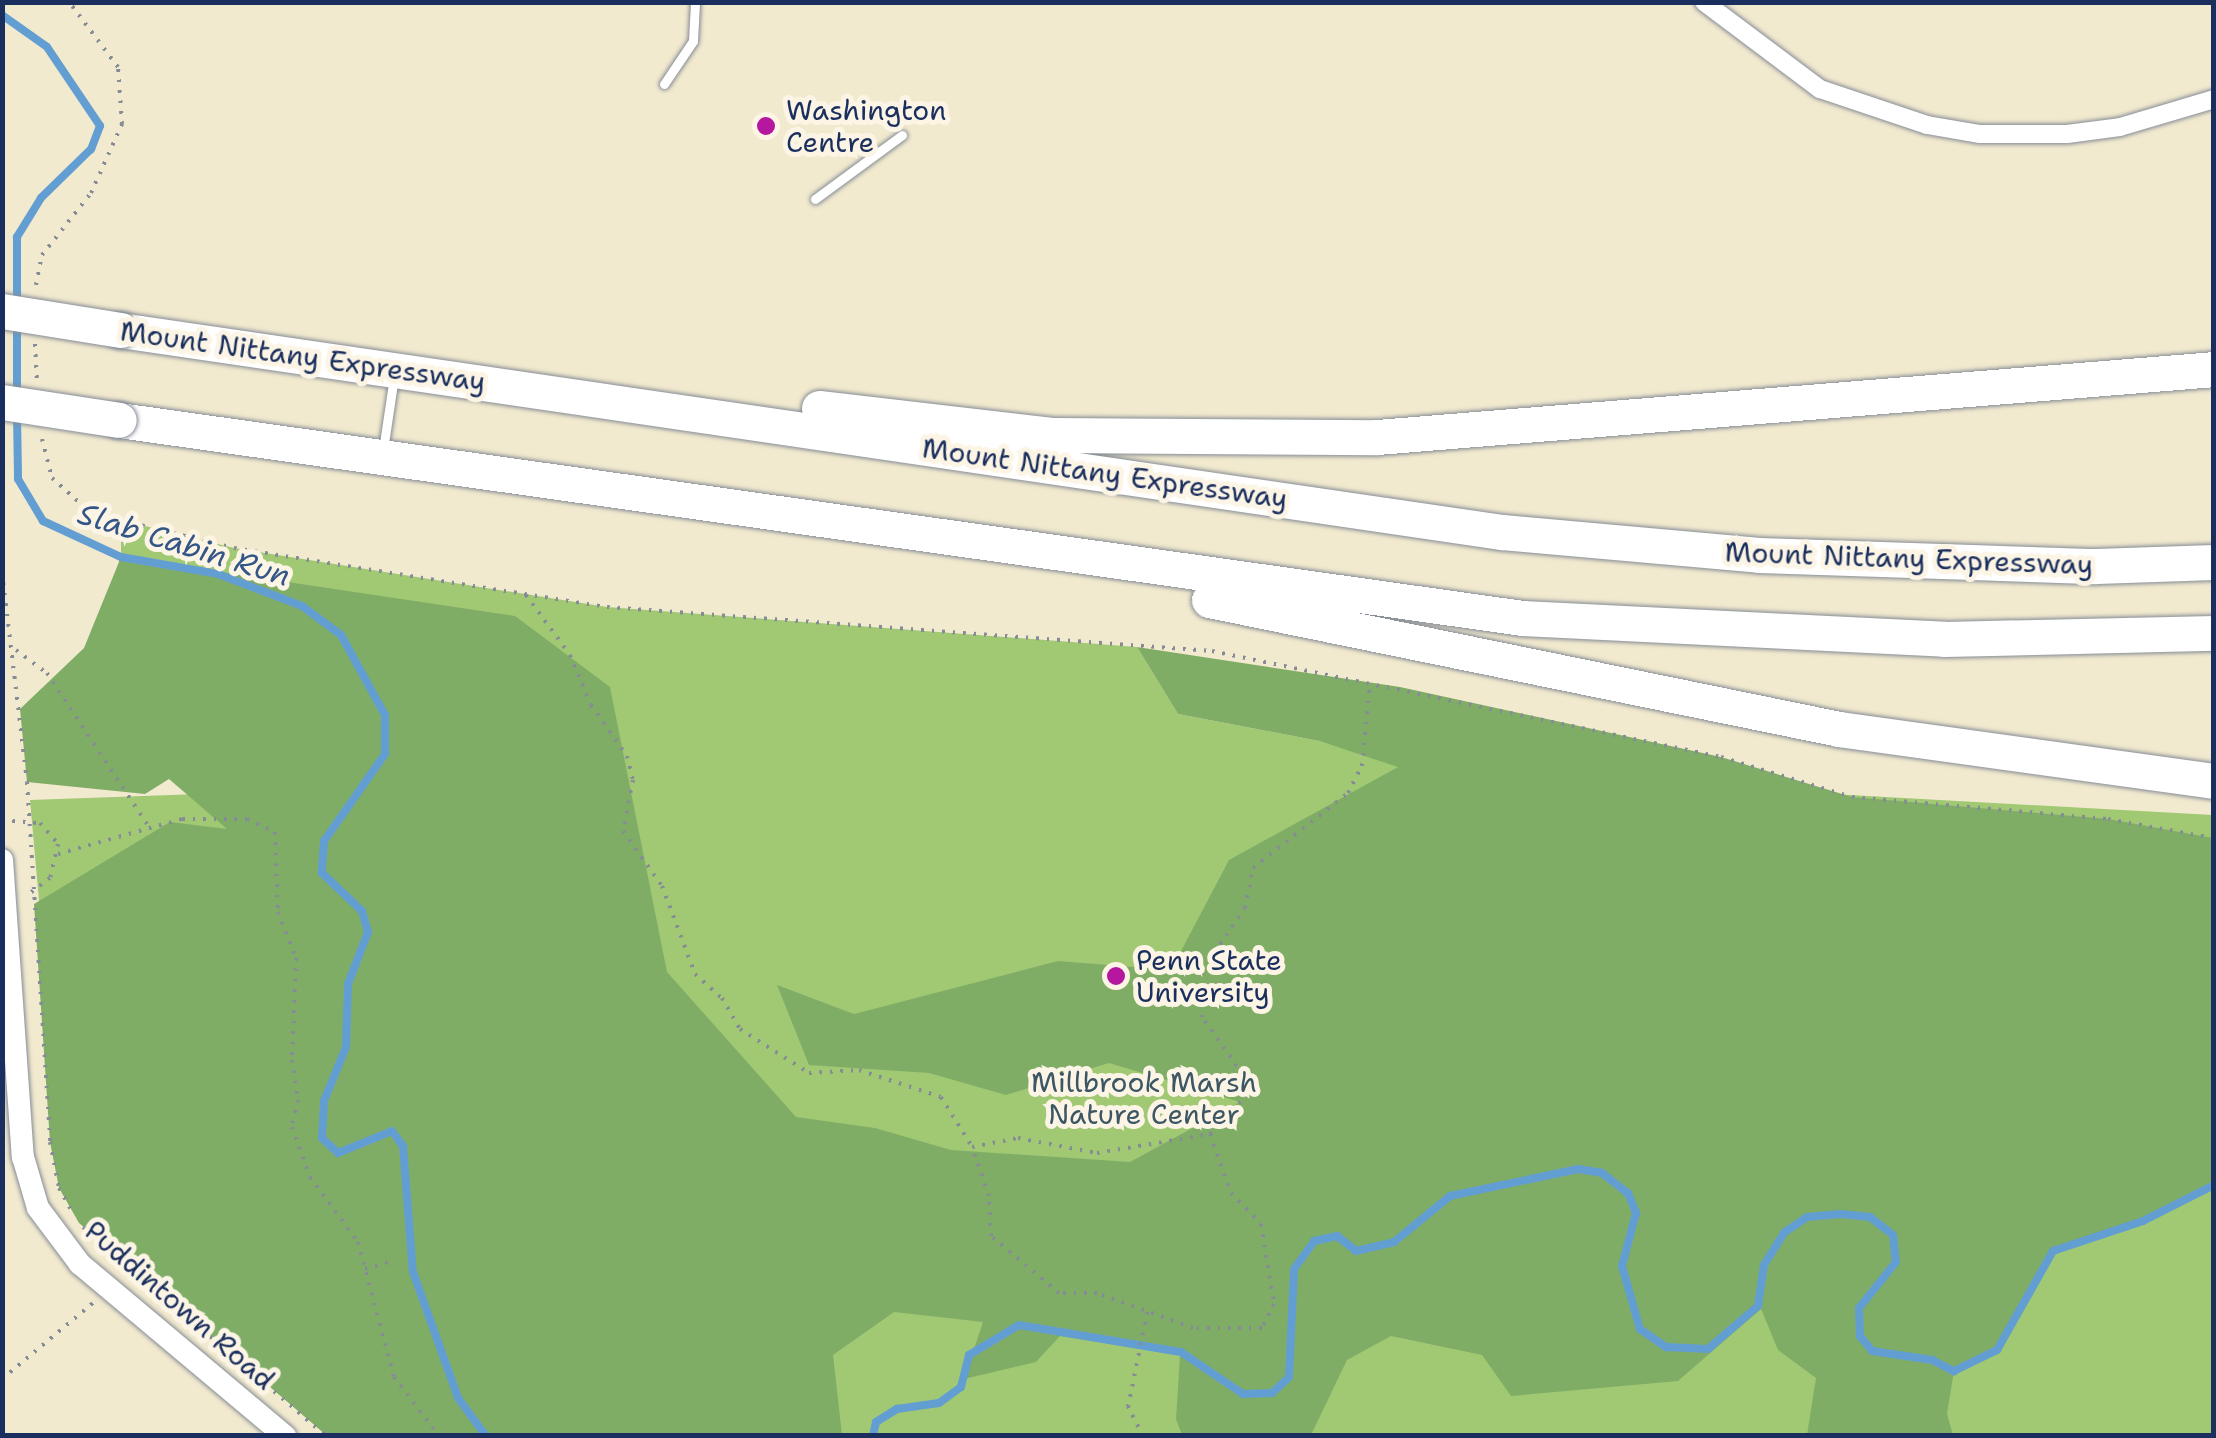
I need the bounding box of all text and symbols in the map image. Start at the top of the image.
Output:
place label: Washington Centre [786,93,946,159]
marker: Washington Centre [755,115,777,137]
street label: Mount Nittany Expressway [118,314,488,398]
street label: Mount Nittany Expressway [920,431,1290,515]
water label: Slab Cabin Run [74,496,294,594]
street label: Mount Nittany Expressway [1724,535,2094,581]
place label: Penn State University [1136,943,1282,1009]
marker: Penn State University [1105,965,1127,987]
park label: Millbrook Marsh Nature Center [1031,1065,1257,1131]
street label: Puddintown Road [78,1213,282,1397]

